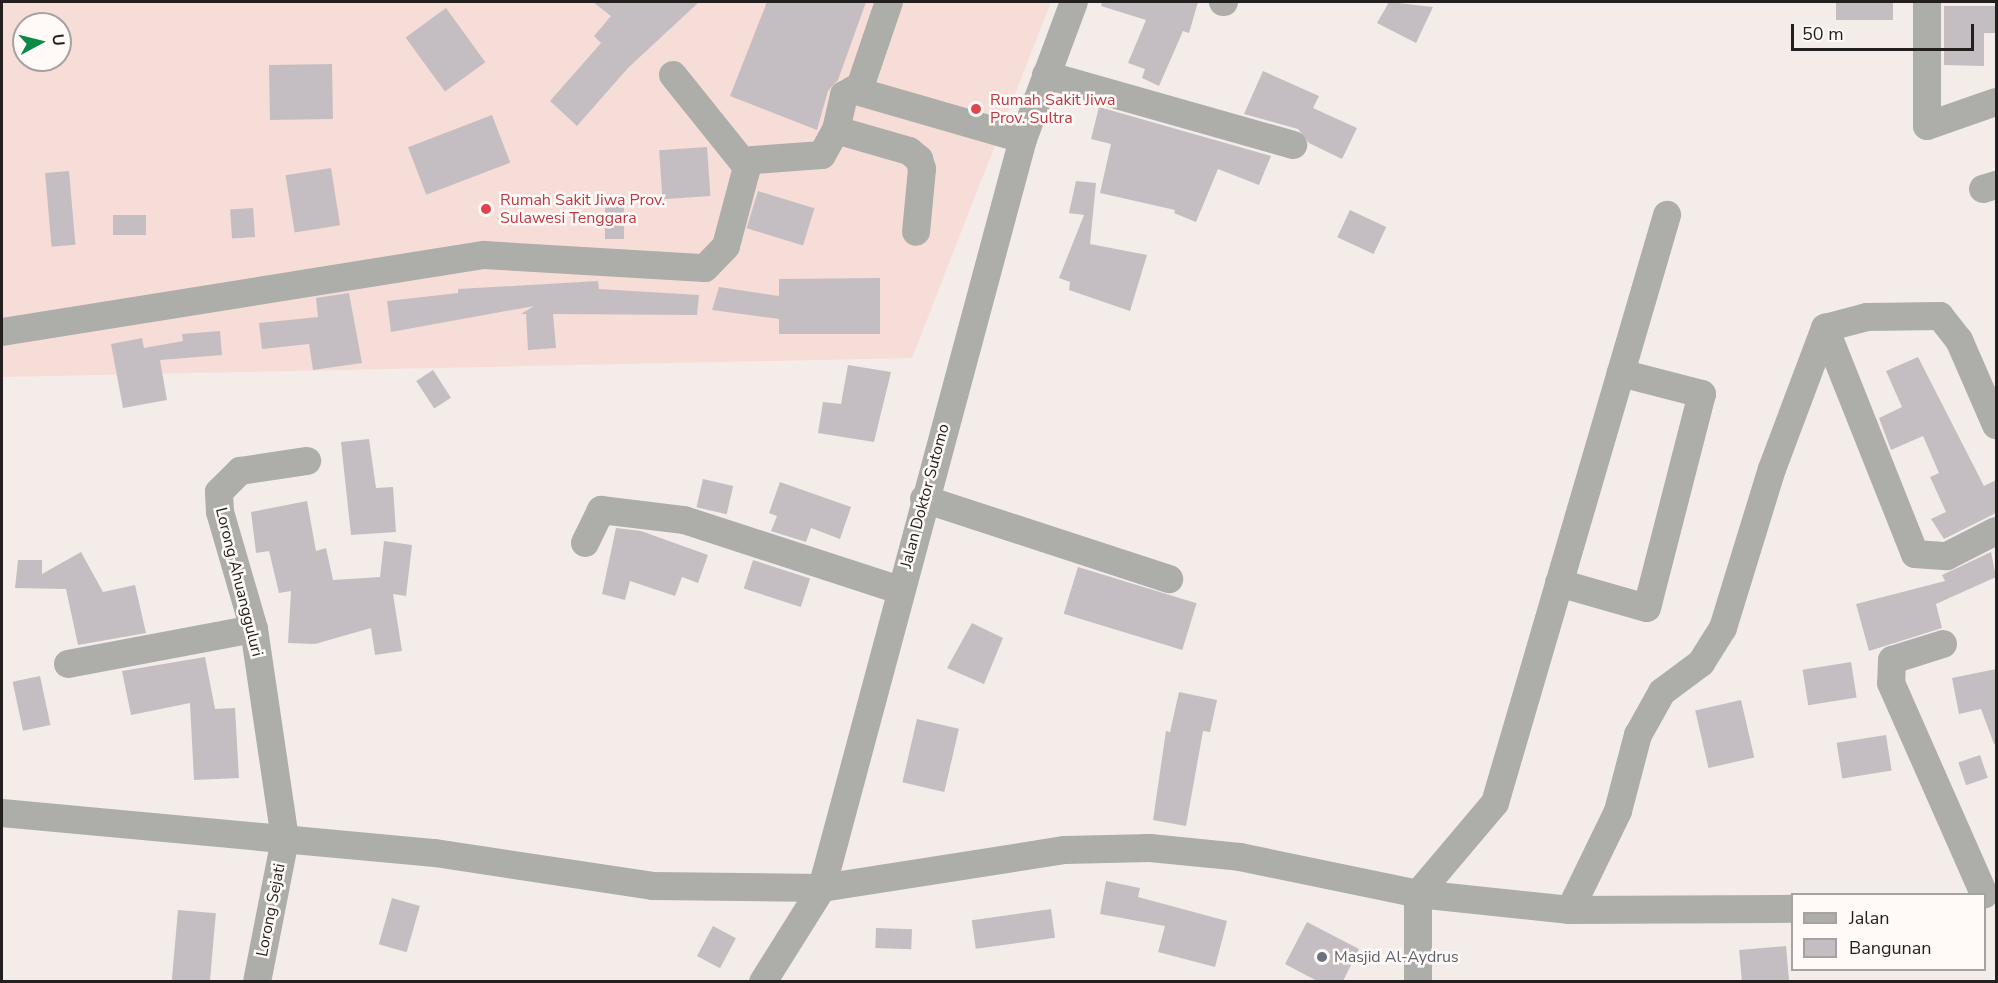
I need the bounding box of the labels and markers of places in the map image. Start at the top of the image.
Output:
place label: Rumah Sakit Jiwa Prov. Sultra [990,90,1115,128]
marker: Rumah Sakit Jiwa Prov. Sultra [967,100,985,118]
place label: Rumah Sakit Jiwa Prov. Sulawesi Tenggara [500,190,665,228]
marker: Rumah Sakit Jiwa Prov. Sulawesi Tenggara [477,200,495,218]
place label: Masjid Al-Aydrus [1334,947,1459,967]
marker: Masjid Al-Aydrus [1315,950,1329,964]

